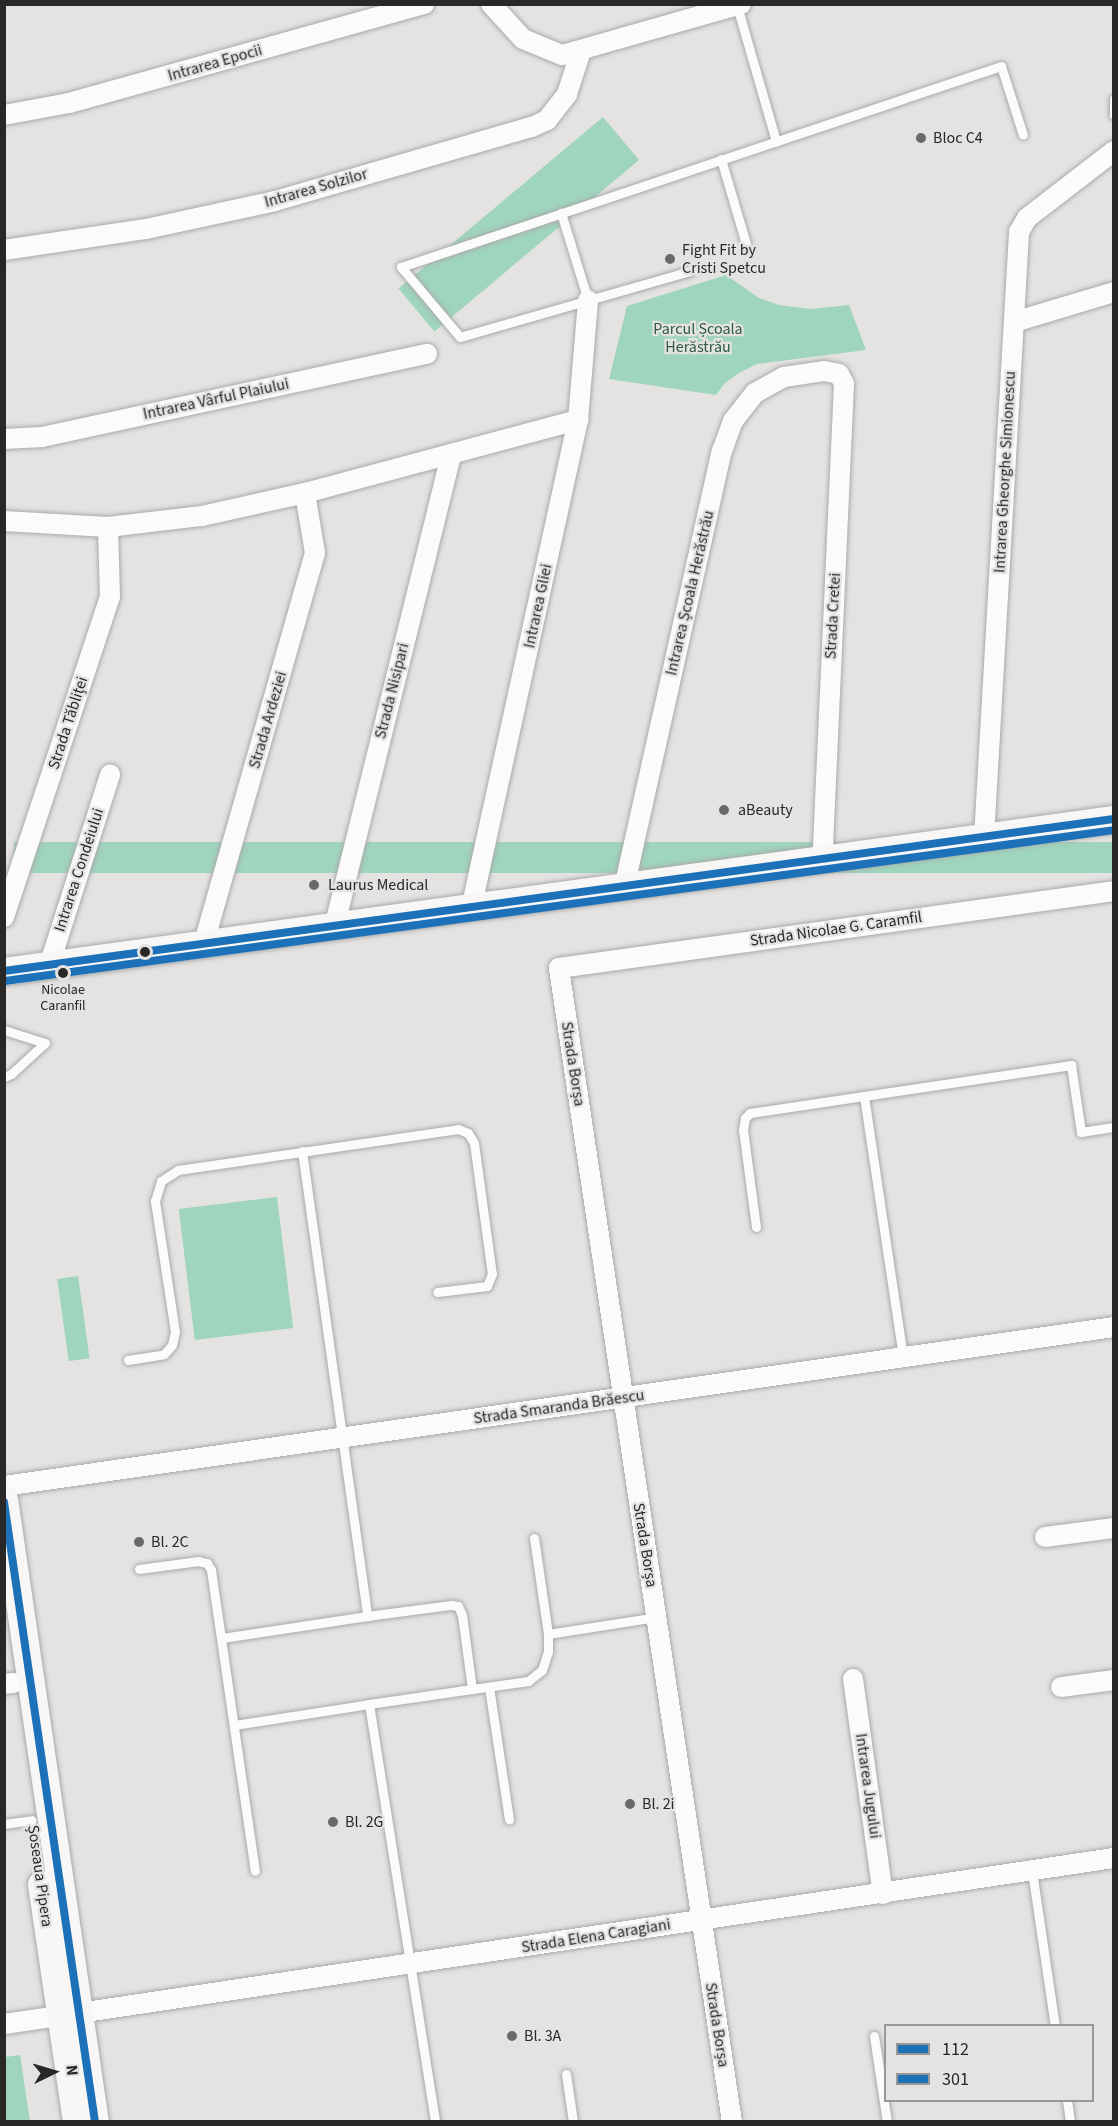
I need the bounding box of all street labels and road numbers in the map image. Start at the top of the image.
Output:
street label: Intrarea Epocii [166,40,264,86]
street label: Intrarea Solzilor [262,164,370,212]
street label: Intrarea Gheorghe Simionescu [990,371,1020,573]
street label: Intrarea Vârful Plaiului [141,374,291,424]
street label: Intrarea Școala Herăstrău [662,509,718,677]
street label: Intrarea Gliei [520,562,556,650]
street label: Strada Cretei [821,572,845,660]
street label: Strada Nisipari [371,641,413,741]
street label: Strada Ardeziei [245,669,291,771]
street label: Strada Tăbliței [44,674,92,772]
street label: Intrarea Condeiului [50,806,108,934]
street label: Strada Nicolae G. Caramfil [749,907,923,951]
street label: Strada Borșa [557,1020,589,1108]
street label: Strada Smaranda Brăescu [472,1386,646,1428]
street label: Strada Borșa [629,1501,661,1589]
street label: Intrarea Jugului [851,1732,885,1840]
street label: Șoseaua Pipera [23,1824,57,1928]
street label: Strada Elena Caragiani [520,1915,672,1957]
street label: Strada Borșa [701,1981,733,2069]

